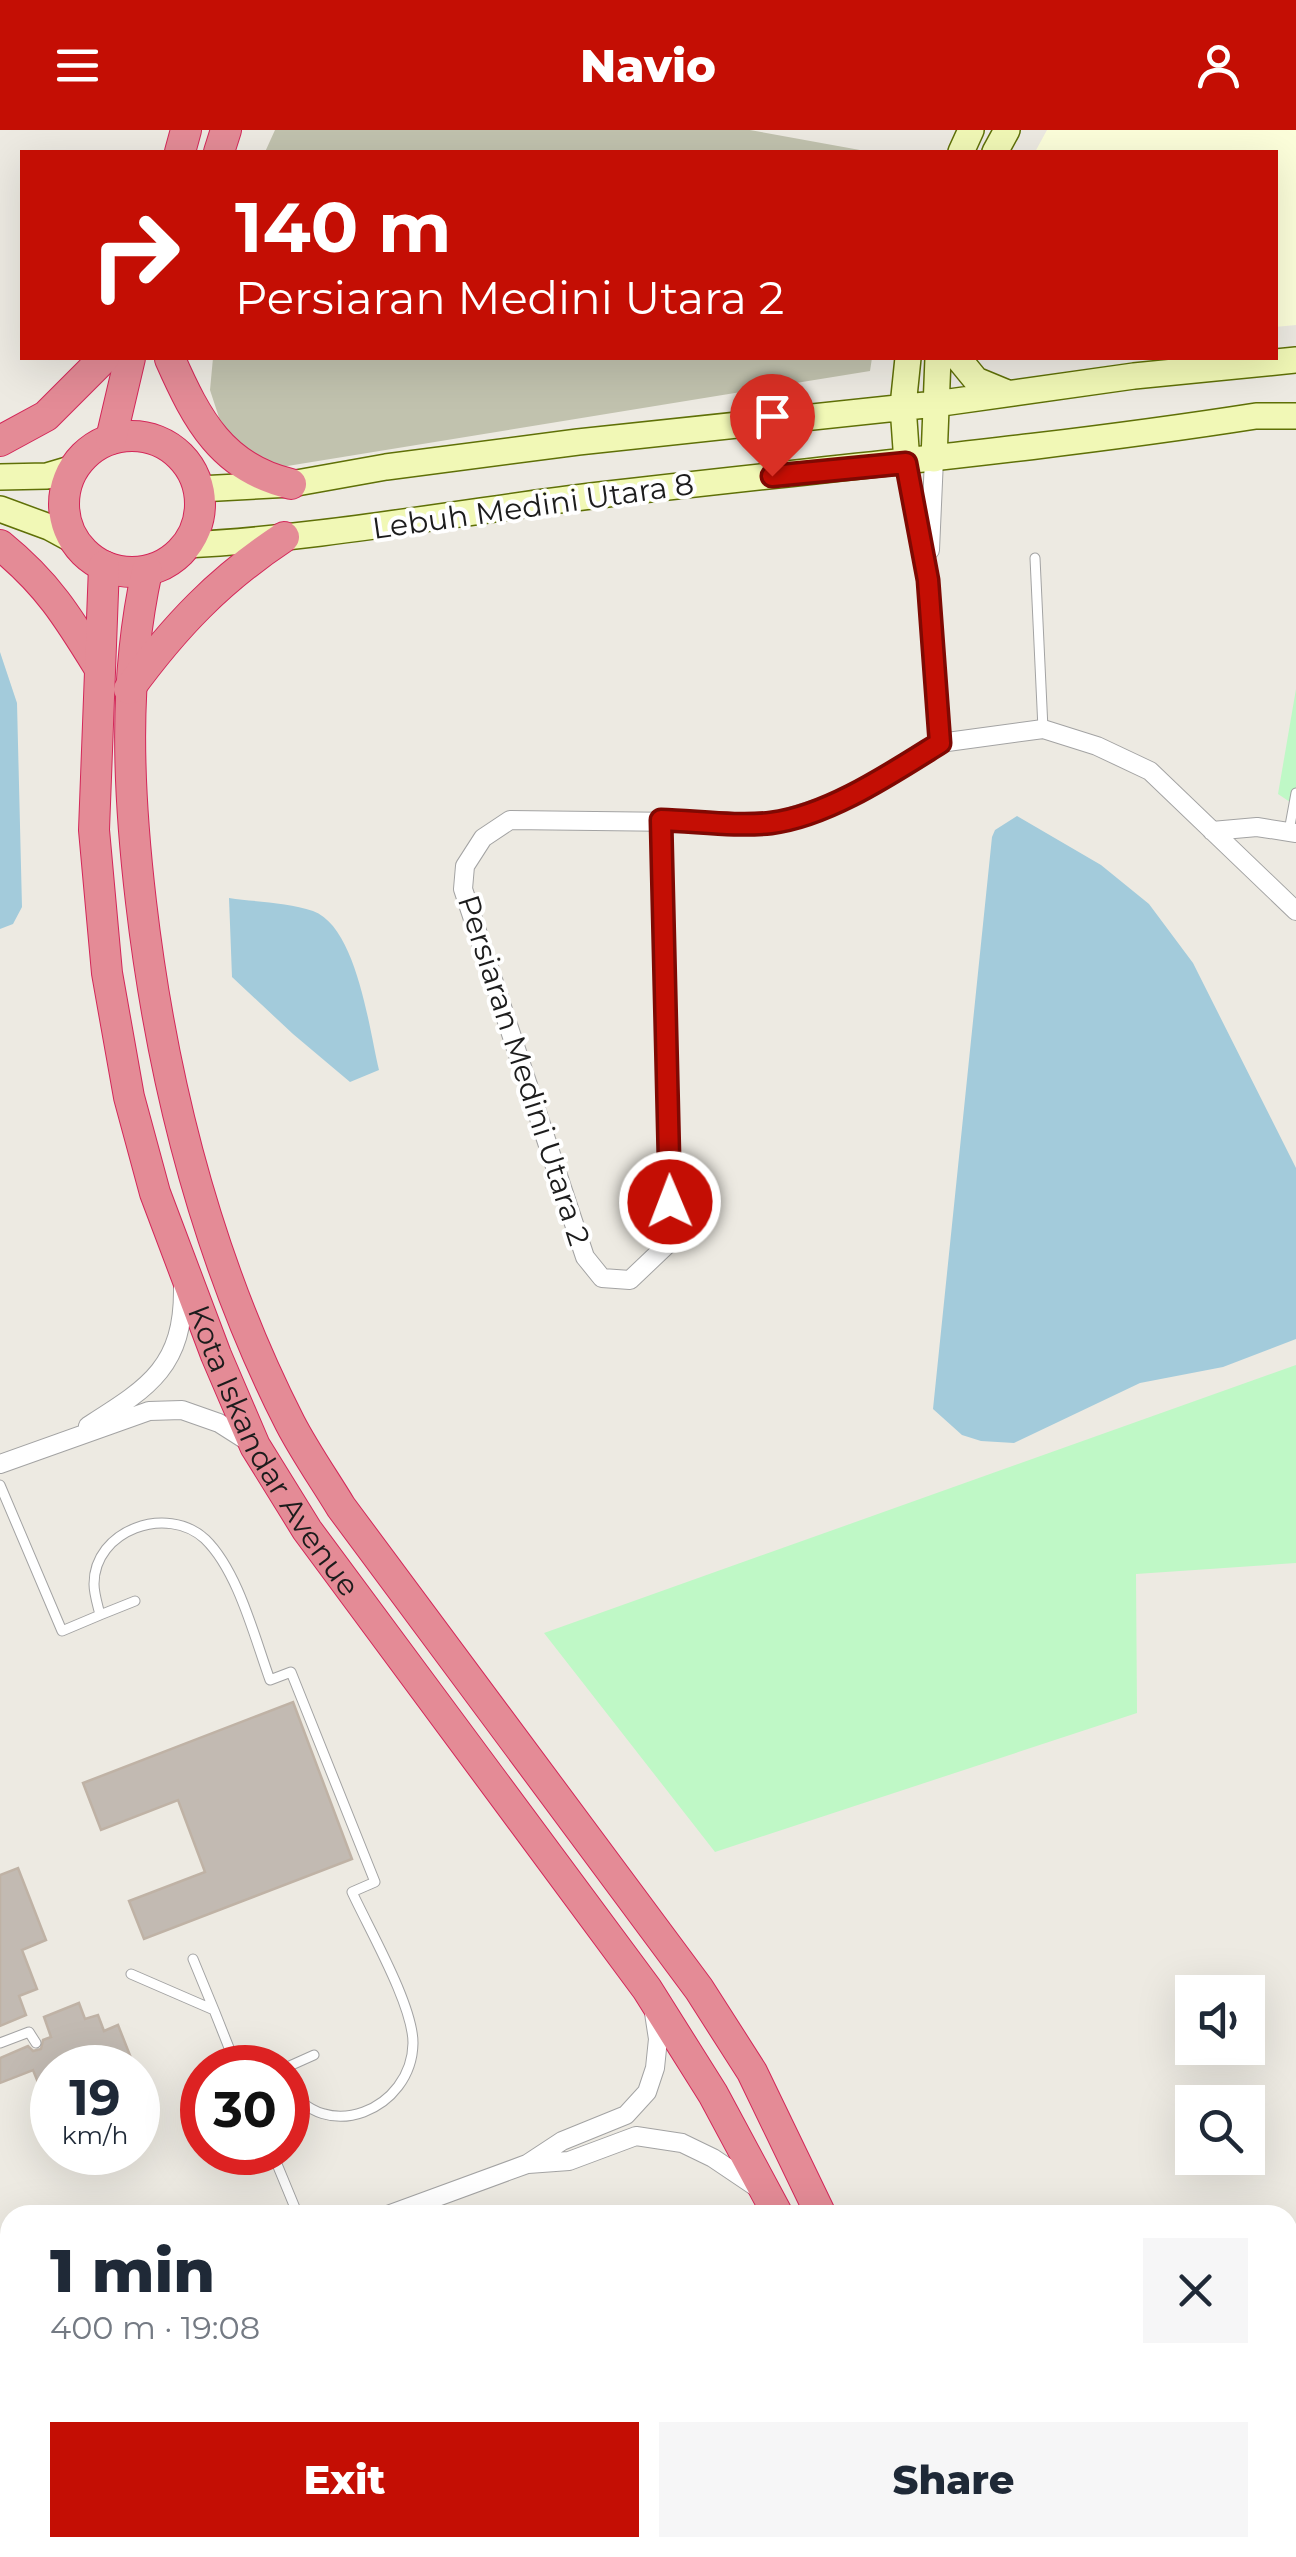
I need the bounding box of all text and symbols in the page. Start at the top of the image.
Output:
icon: menu [50,38,105,93]
text: Navio [580,38,716,93]
icon: person [1191,38,1246,93]
text: 140 m [235,184,451,270]
icon: right [70,190,200,320]
text: Persiaran Medini Utara 2 [235,270,784,325]
pin [730,374,815,477]
icon: arrive [745,389,800,444]
street label: Lebuh Medini Utara 8 [370,465,696,547]
street label: Persiaran Medini Utara 2 [450,890,598,1250]
position arrow [618,1150,722,1254]
street label: Kota Iskandar Avenue [180,1300,368,1603]
map controls [1175,1975,1265,2175]
button: sound [1175,1975,1265,2065]
speed limit sign: 30 [180,2045,310,2175]
text: 19 [69,2067,121,2128]
button: search [1175,2085,1265,2175]
text: km/h [62,2120,128,2150]
text: 1 min [50,2234,215,2307]
button: close [1143,2238,1248,2343]
text: 400 m · 19:08 [50,2308,260,2347]
button: Exit [50,2422,639,2537]
button: Share [659,2422,1248,2537]

